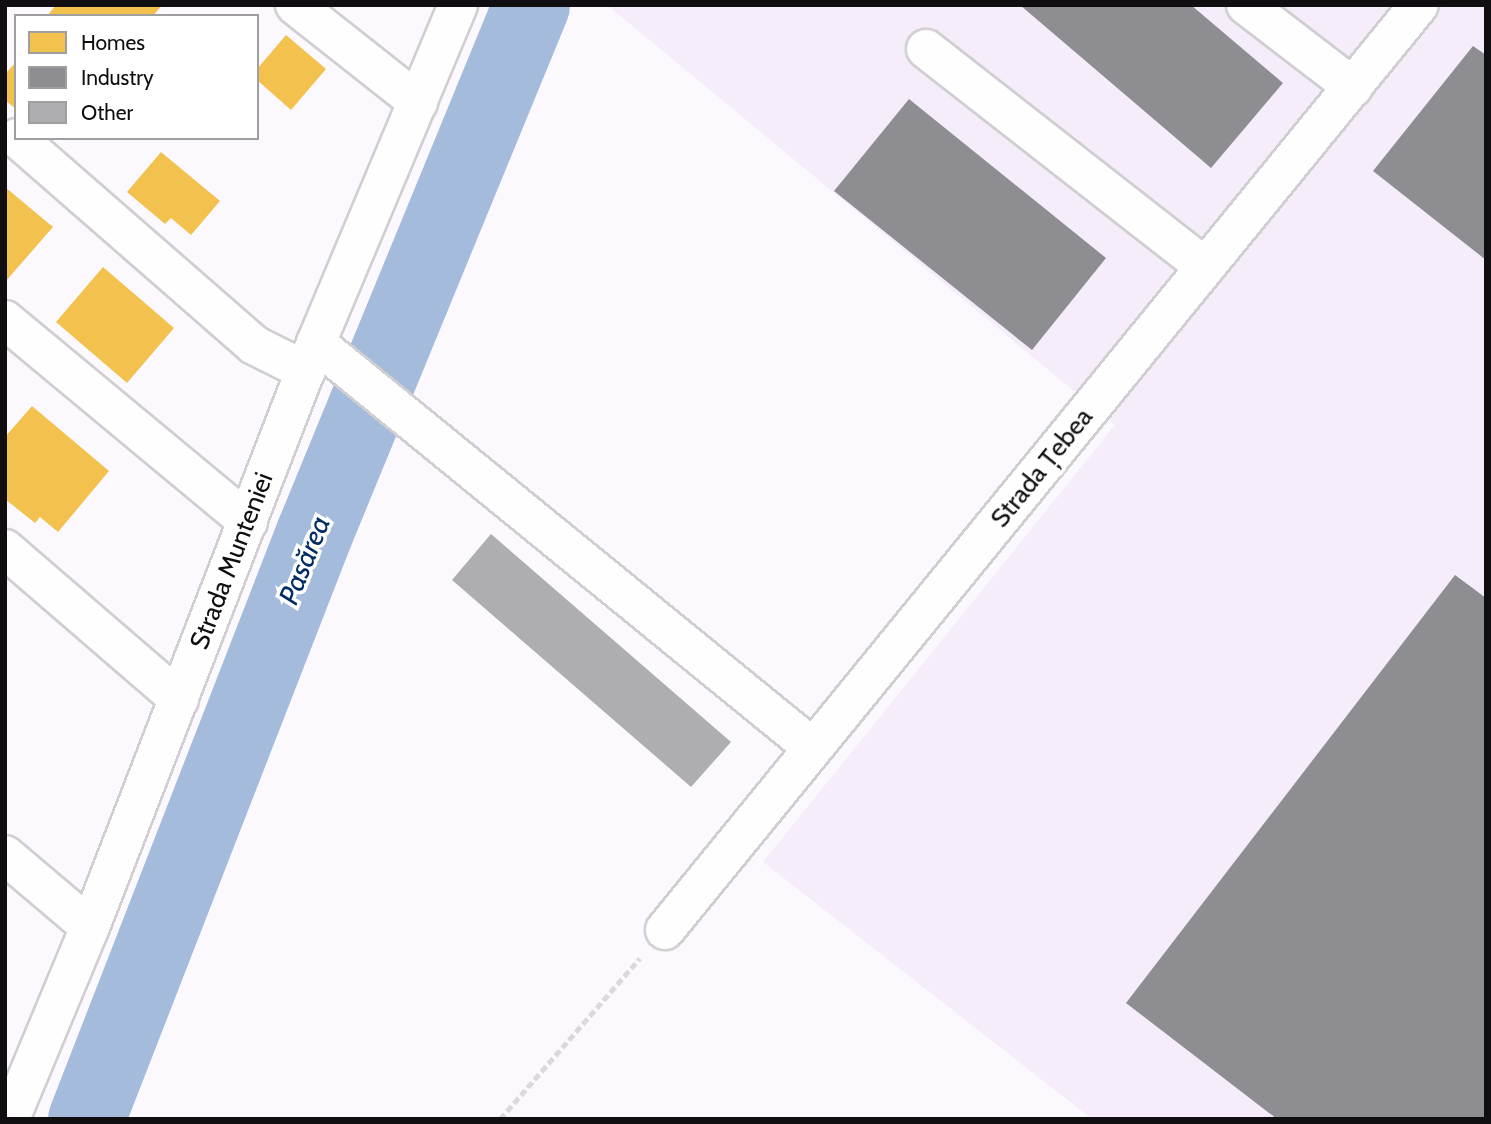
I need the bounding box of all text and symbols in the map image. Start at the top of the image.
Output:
legend [14,14,259,140]
text: Homes [81,30,145,55]
text: Industry [81,65,154,90]
text: Other [81,100,133,125]
street label: Strada Țebea [984,402,1100,534]
street label: Strada Munteniei [184,468,280,654]
water label: Pasărea [271,511,337,609]

